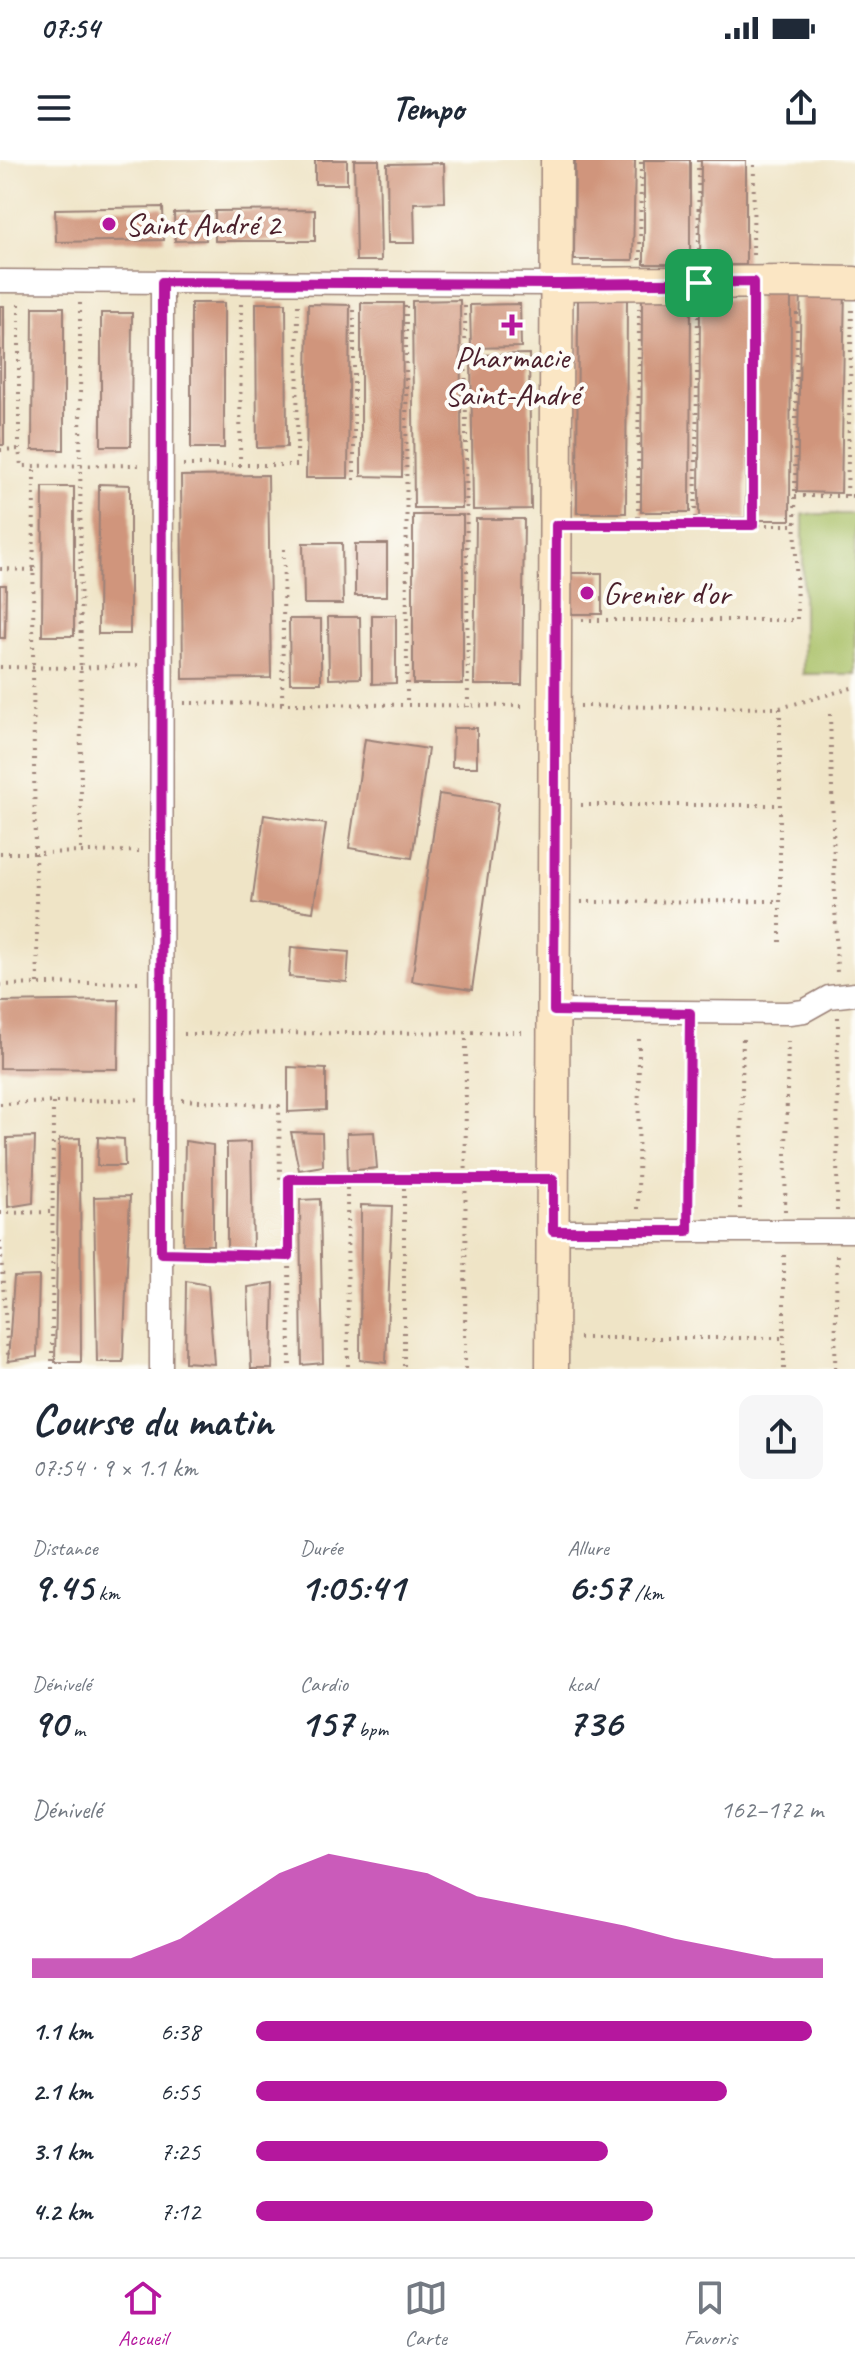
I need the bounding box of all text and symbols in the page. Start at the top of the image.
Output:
text: 07:54 [40,9,99,47]
text: Tempo [391,85,464,131]
icon: menu [32,86,76,130]
icon: share [779,86,823,130]
place label: Saint André 2 [125,204,283,245]
marker: Saint André 2 [100,215,118,233]
pin [665,249,733,317]
icon: arrive [677,261,721,305]
marker: Pharmacie Saint-André [503,316,521,334]
place label: Pharmacie Saint-André [444,337,584,415]
place label: Grenier d'or [603,573,733,614]
marker: Grenier d'or [578,584,596,602]
text: Course du matin [32,1393,273,1448]
button: share [739,1395,823,1479]
text: 07:54 · 9 × 1.1 km [32,1451,198,1484]
text: Distance [32,1534,98,1562]
text: Durée [300,1534,343,1562]
text: Allure [567,1534,609,1562]
text: 9.45 [32,1562,93,1612]
text: 1:05:41 [300,1562,405,1612]
text: 6:57 [567,1562,629,1612]
text: km [93,1579,120,1607]
text: /km [629,1579,663,1607]
text: Dénivelé [32,1670,91,1698]
text: Cardio [300,1670,348,1698]
text: kcal [567,1670,596,1698]
text: 90 [32,1698,68,1748]
text: 157 [300,1698,353,1748]
text: 736 [567,1698,622,1748]
text: m [68,1715,85,1743]
text: bpm [353,1715,388,1743]
text: Dénivelé [32,1793,102,1826]
text: 162–172 m [720,1793,823,1826]
text: 1.1 km [32,2015,92,2048]
text: 6:38 [160,2015,200,2048]
text: 2.1 km [32,2075,92,2108]
text: 6:55 [160,2075,200,2108]
text: 3.1 km [32,2135,92,2168]
text: 7:25 [160,2135,200,2168]
text: 4.2 km [32,2195,92,2228]
text: 7:12 [160,2195,200,2228]
tab: Accueil [118,2276,168,2352]
tab: Carte [404,2276,448,2352]
tab: Favoris [684,2276,737,2352]

